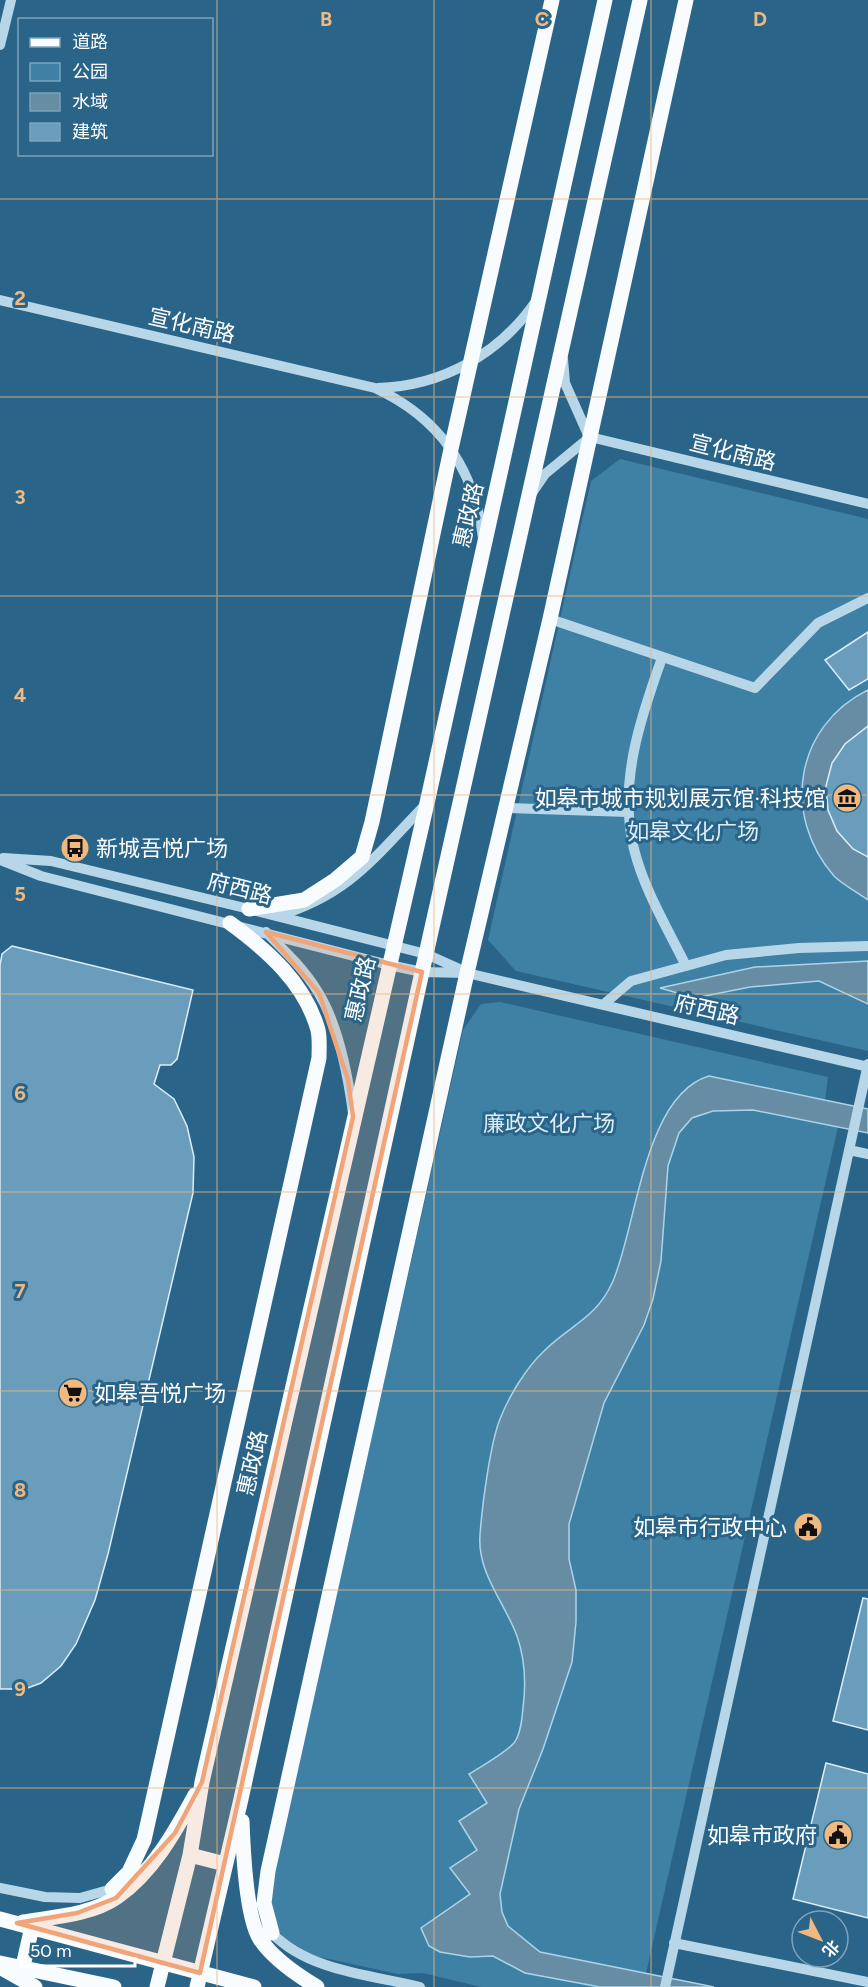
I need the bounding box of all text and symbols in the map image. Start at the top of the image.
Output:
text: B [320,7,332,31]
text: C [535,7,549,31]
text: D [753,7,767,31]
legend [18,18,213,156]
text: 道路 [72,31,108,53]
text: 公园 [72,61,108,83]
text: 水域 [72,91,108,113]
text: 建筑 [72,121,108,143]
text: 2 [14,286,26,310]
street label: 宣化南路 [146,302,238,349]
street label: 宣化南路 [687,429,779,476]
street label: 惠政路 [448,480,489,550]
text: 3 [14,485,26,509]
text: 4 [14,683,27,707]
museum icon: 如皋市城市规划展示馆·科技馆 [831,782,863,814]
place label: 如皋市城市规划展示馆·科技馆 [534,785,826,812]
park label: 如皋文化广场 [627,818,759,845]
bus stop icon: 新城吾悦广场 [59,832,91,864]
place label: 新城吾悦广场 [96,835,228,862]
street label: 府西路 [205,867,275,910]
text: 5 [14,882,26,906]
street label: 惠政路 [340,954,381,1024]
street label: 府西路 [672,989,742,1030]
text: 6 [14,1081,26,1105]
park label: 廉政文化广场 [483,1110,615,1137]
text: 7 [14,1279,26,1303]
supermarket icon: 如皋吾悦广场 [57,1377,89,1409]
place label: 如皋吾悦广场 [94,1380,226,1407]
street label: 惠政路 [232,1428,273,1498]
text: 8 [14,1478,26,1502]
public building icon: 如皋市行政中心 [792,1511,824,1543]
place label: 如皋市行政中心 [633,1514,787,1541]
text: 9 [14,1677,26,1701]
public building icon: 如皋市政府 [822,1819,854,1851]
place label: 如皋市政府 [707,1822,817,1849]
north arrow [790,1909,850,1969]
scale bar [21,1930,135,1968]
text: 北 [818,1936,843,1961]
text: 50 m [30,1940,72,1962]

